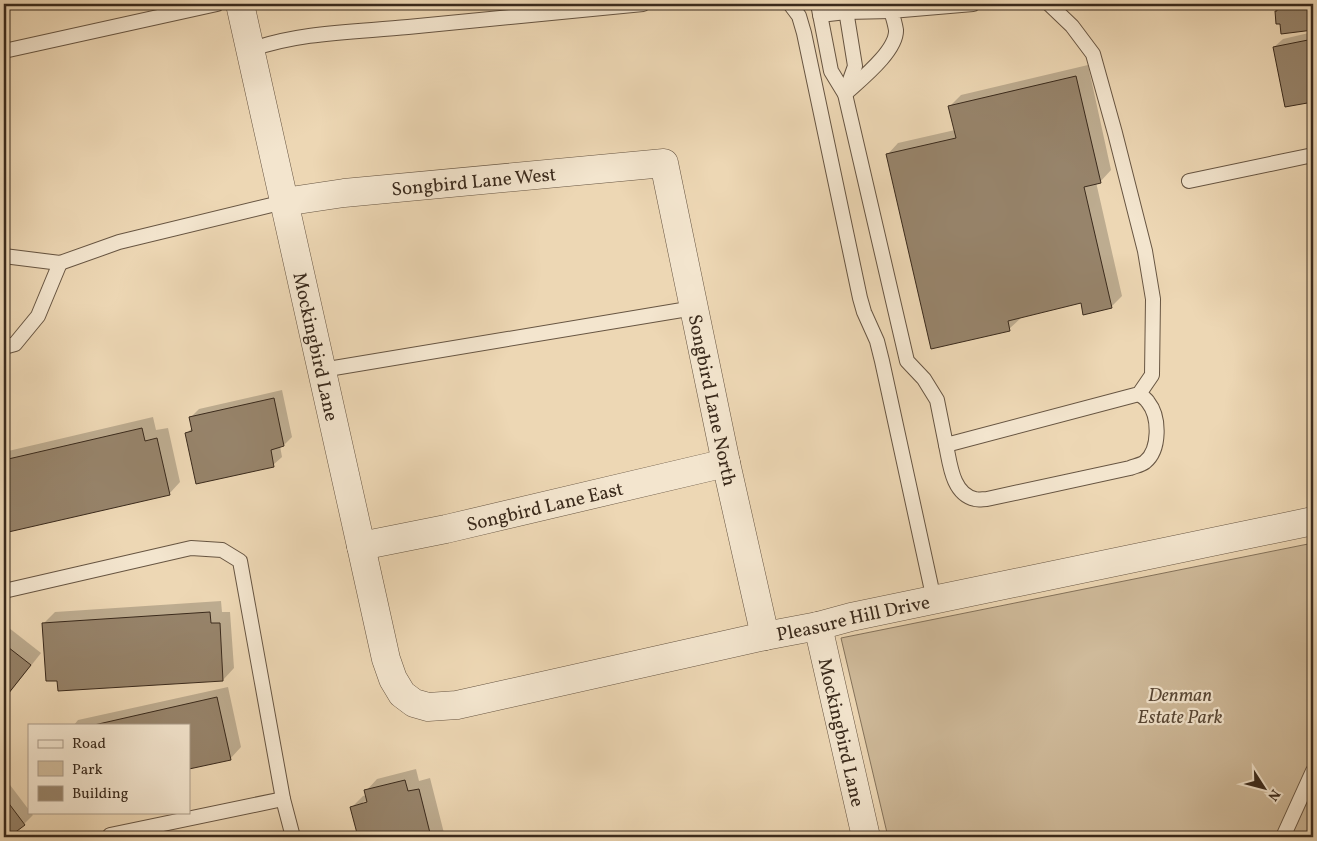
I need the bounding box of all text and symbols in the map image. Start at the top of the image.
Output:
street label: Songbird Lane West [390,162,558,203]
street label: Mockingbird Lane [285,270,344,424]
street label: Songbird Lane North [681,312,742,489]
street label: Songbird Lane East [464,477,626,539]
street label: Pleasure Hill Drive [774,590,932,649]
street label: Mockingbird Lane [811,656,870,810]
park label: Denman Estate Park [1137,683,1223,731]
legend [28,724,190,814]
text: Road [72,734,106,755]
text: Park [72,760,103,781]
north arrow [1240,764,1290,814]
text: Building [72,784,129,805]
text: N [1263,785,1284,804]

